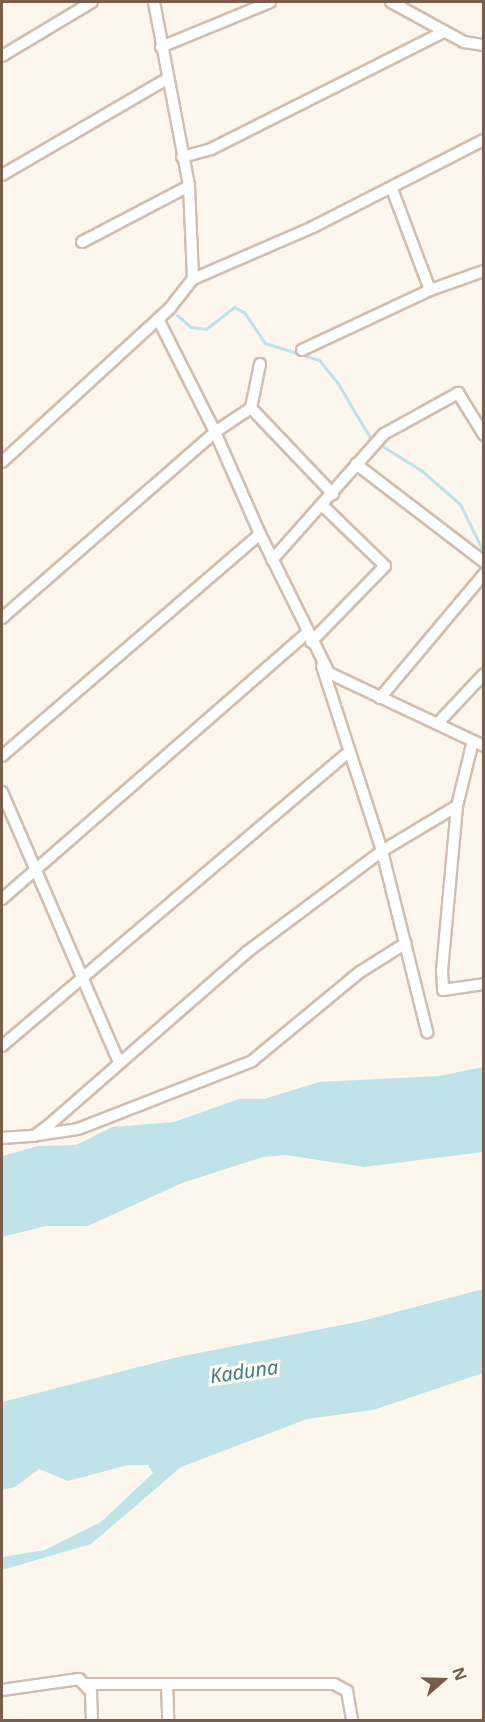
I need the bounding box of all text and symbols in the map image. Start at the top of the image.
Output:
water label: Kaduna [208,1354,280,1388]
north arrow [413,1650,473,1710]
text: N [447,1664,472,1684]

